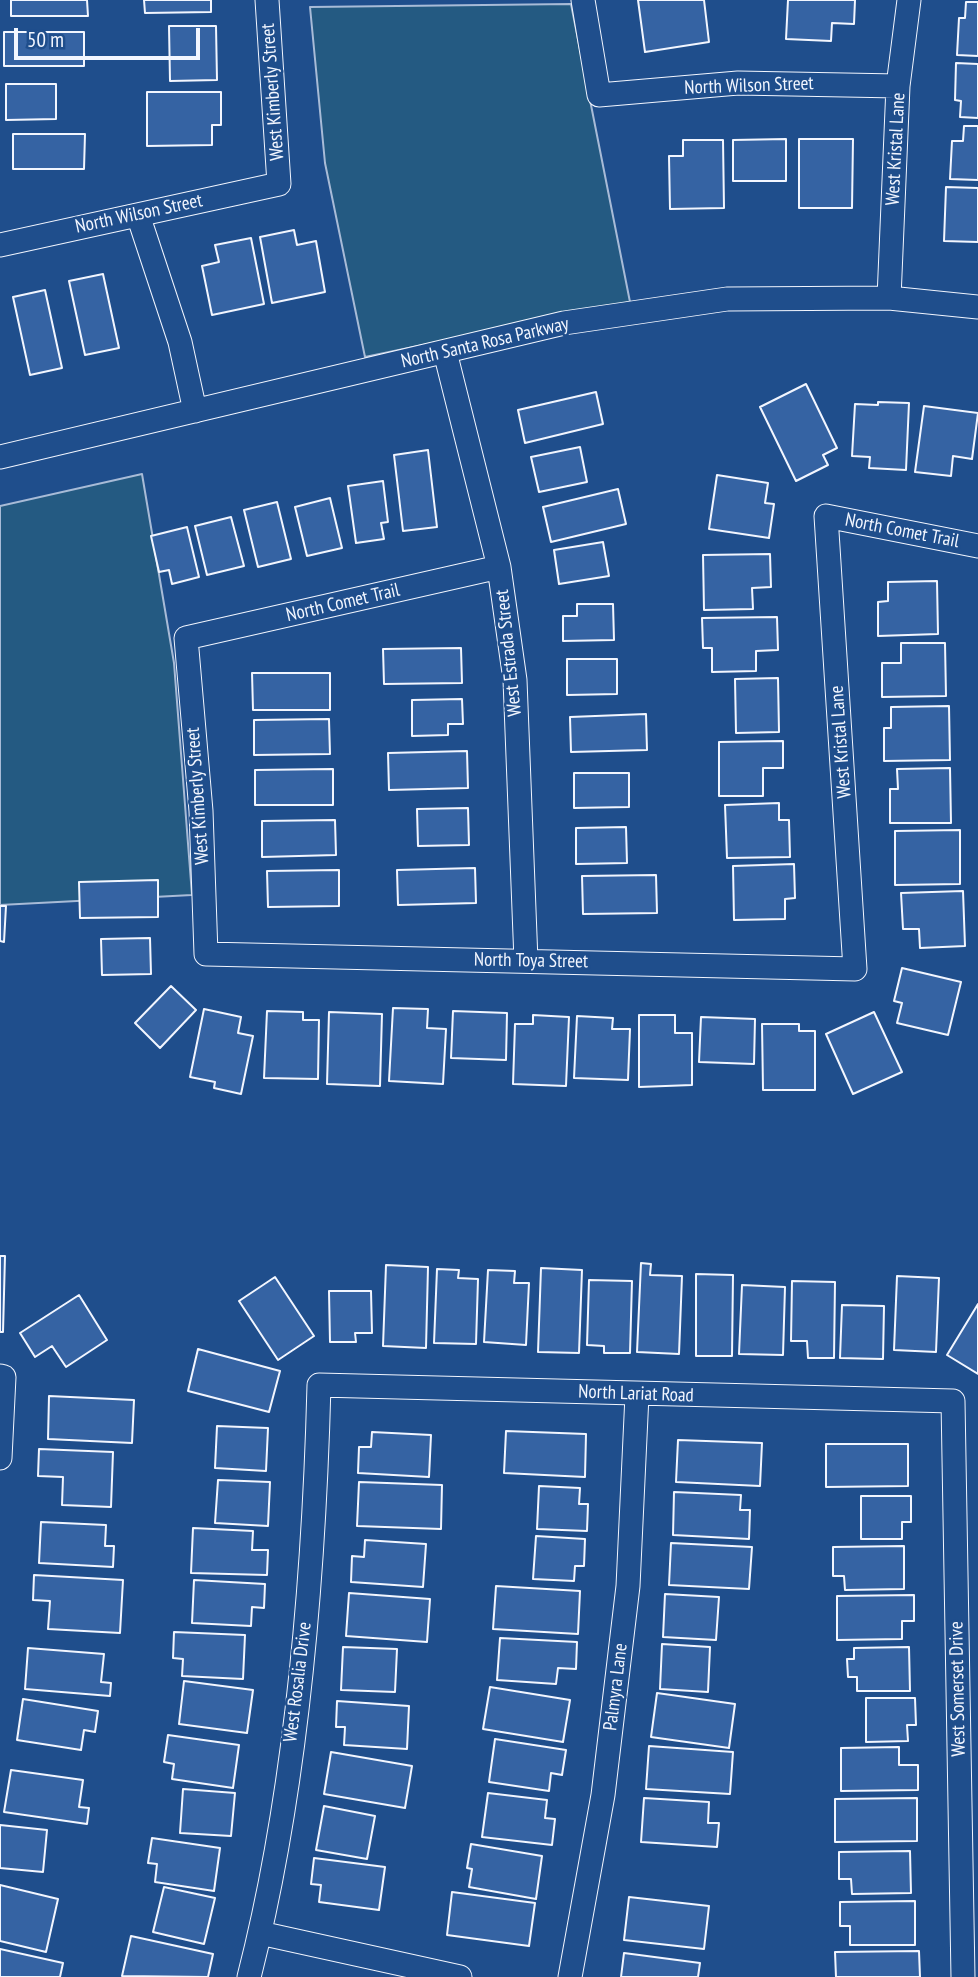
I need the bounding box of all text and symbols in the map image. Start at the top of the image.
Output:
scale bar [18,14,203,58]
street label: West Kimberly Street [257,23,289,161]
text: 50 m [27,26,64,53]
street label: North Wilson Street [684,72,814,100]
street label: West Kristal Lane [882,92,910,206]
street label: North Wilson Street [73,189,205,239]
street label: North Santa Rosa Parkway [399,313,571,373]
street label: North Comet Trail [843,509,961,553]
street label: North Comet Trail [284,579,402,627]
street label: West Estrada Street [491,588,527,718]
street label: West Kristal Lane [826,685,856,799]
street label: West Kimberly Street [182,727,214,865]
street label: North Toya Street [474,949,588,973]
street label: North Lariat Road [578,1381,694,1407]
street label: West Rosalia Drive [279,1621,317,1743]
street label: West Somerset Drive [945,1621,971,1757]
street label: Palmyra Lane [599,1642,633,1732]

